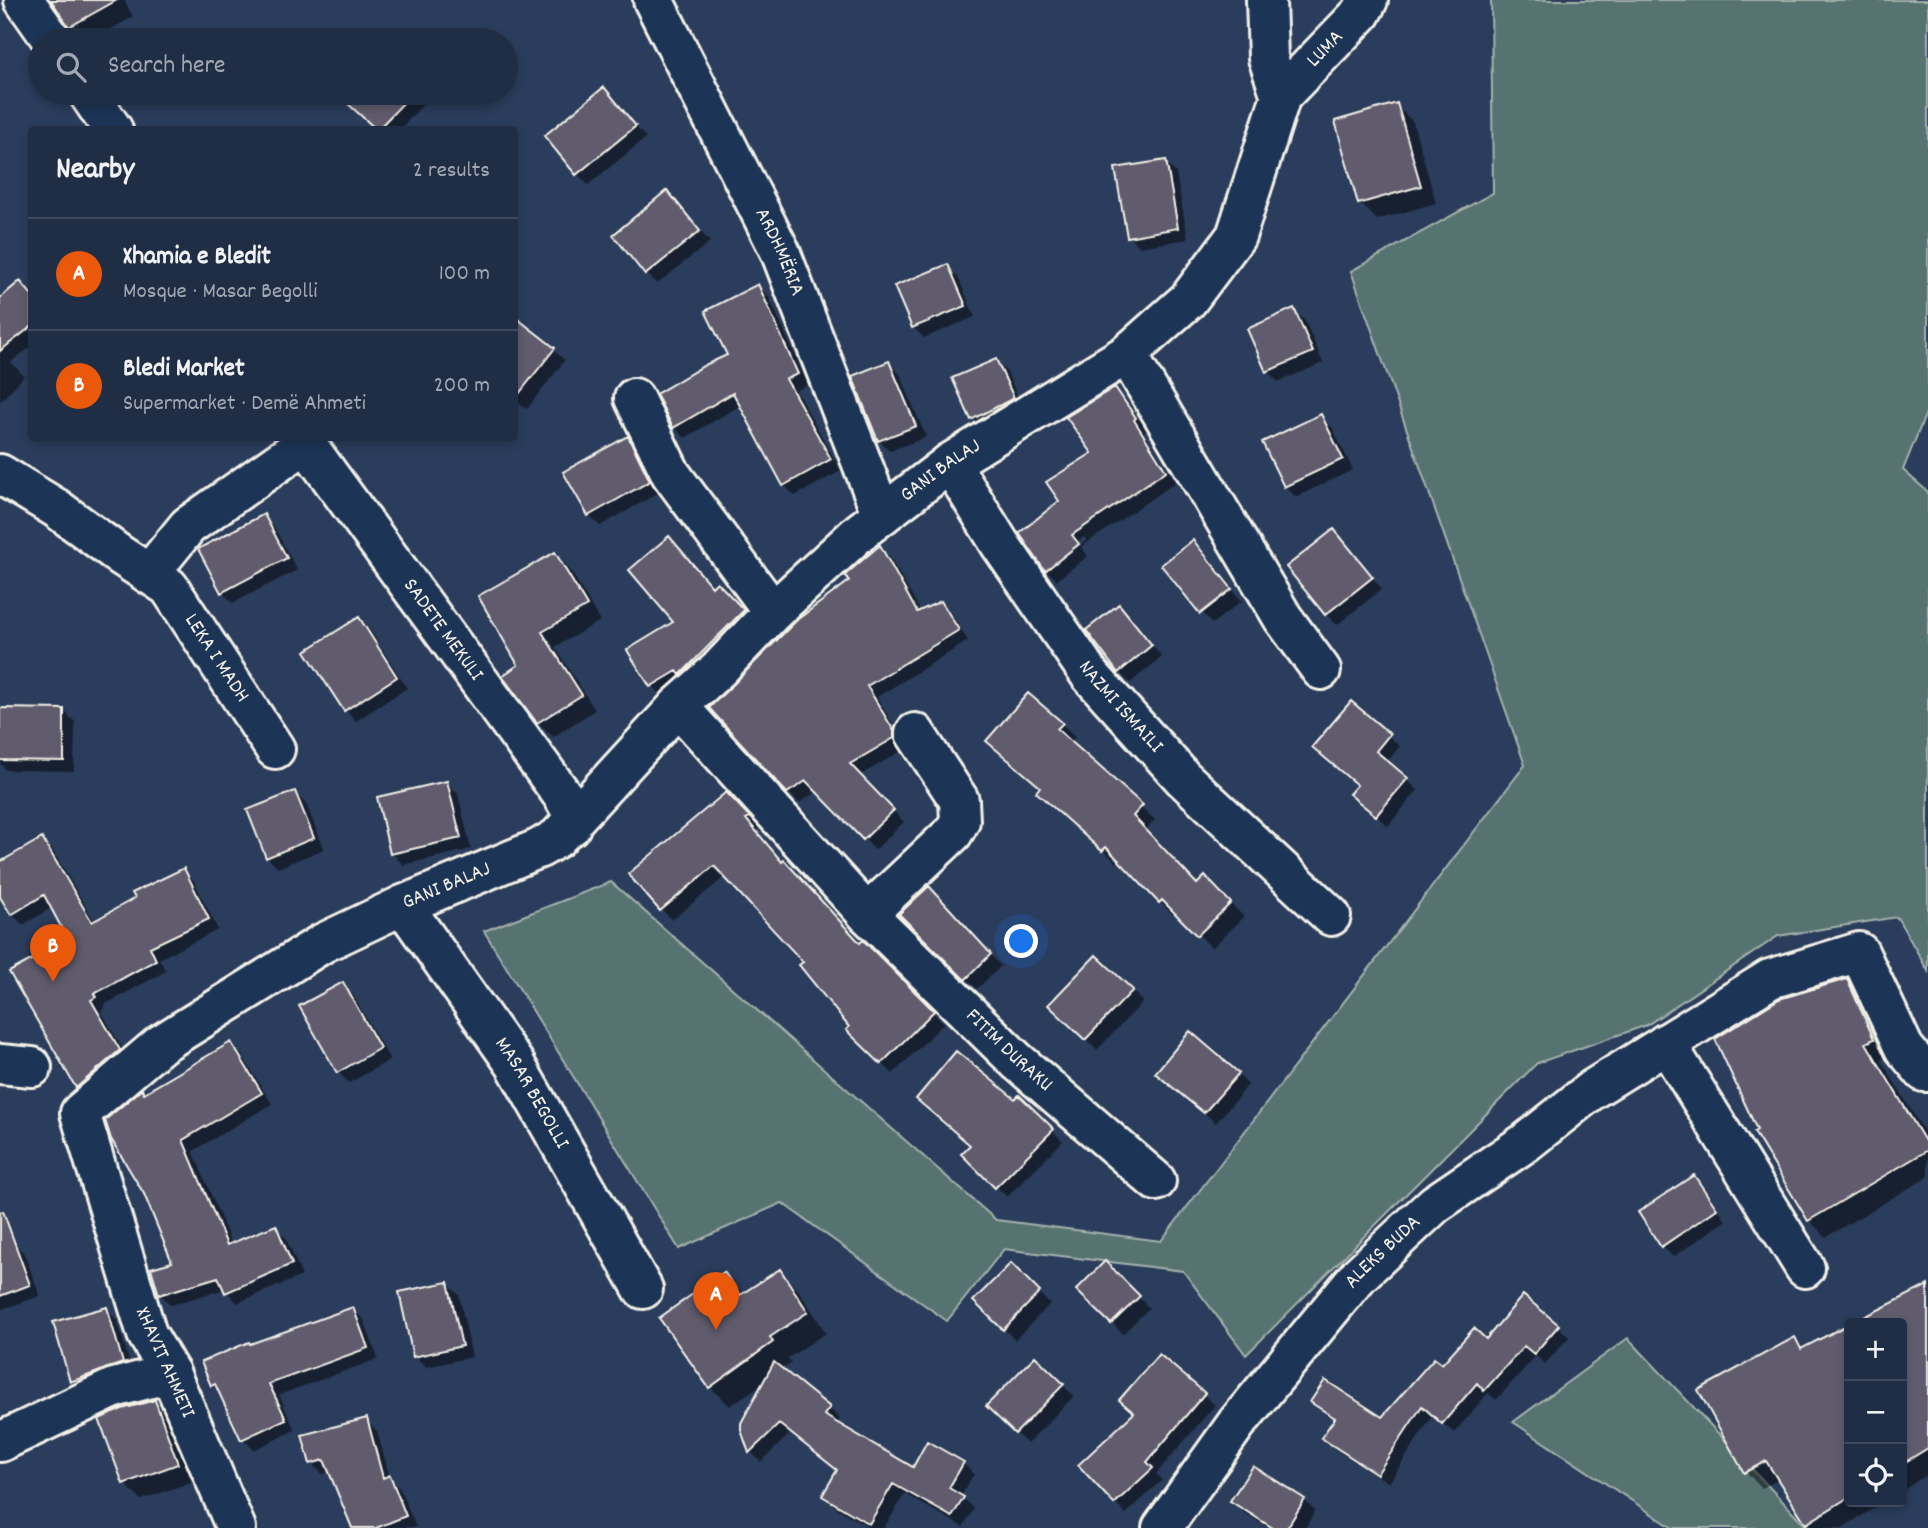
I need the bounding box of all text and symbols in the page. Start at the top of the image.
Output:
street label: LUMA [1300,24,1351,75]
search box [28,28,518,105]
icon: search [52,48,90,86]
text: Search here [108,48,226,85]
text: Nearby [56,150,134,193]
text: 2 results [413,155,490,188]
street label: ARDHMËRIA [746,203,811,301]
text: Xhamia e Bledit [123,239,271,276]
text: A [73,258,85,291]
text: 100 m [439,258,490,291]
text: Mosque · Masar Begolli [123,276,318,309]
text: Bledi Market [123,351,245,388]
text: B [74,370,84,403]
text: 200 m [434,370,490,403]
text: Supermarket · Demë Ahmeti [123,388,366,421]
street label: GANI BALAJ [894,432,987,510]
street label: SADETE MEKULI [395,573,490,688]
street label: LEKA I MADH [176,608,256,709]
street label: NAZMI ISMAILI [1070,655,1170,761]
street label: GANI BALAJ [398,855,495,918]
pin: B [30,924,76,982]
your location [1004,924,1038,958]
street label: FITIM DURAKU [958,1002,1059,1100]
street label: MASAR BEGOLLI [486,1031,576,1155]
street label: ALEKS BUDA [1338,1209,1428,1296]
pin: A [693,1272,739,1330]
street label: XHAVIT AHMETI [126,1303,202,1424]
map controls [1844,1318,1907,1507]
button: + [1844,1318,1907,1381]
button: − [1844,1381,1907,1444]
button: locate [1844,1444,1907,1507]

